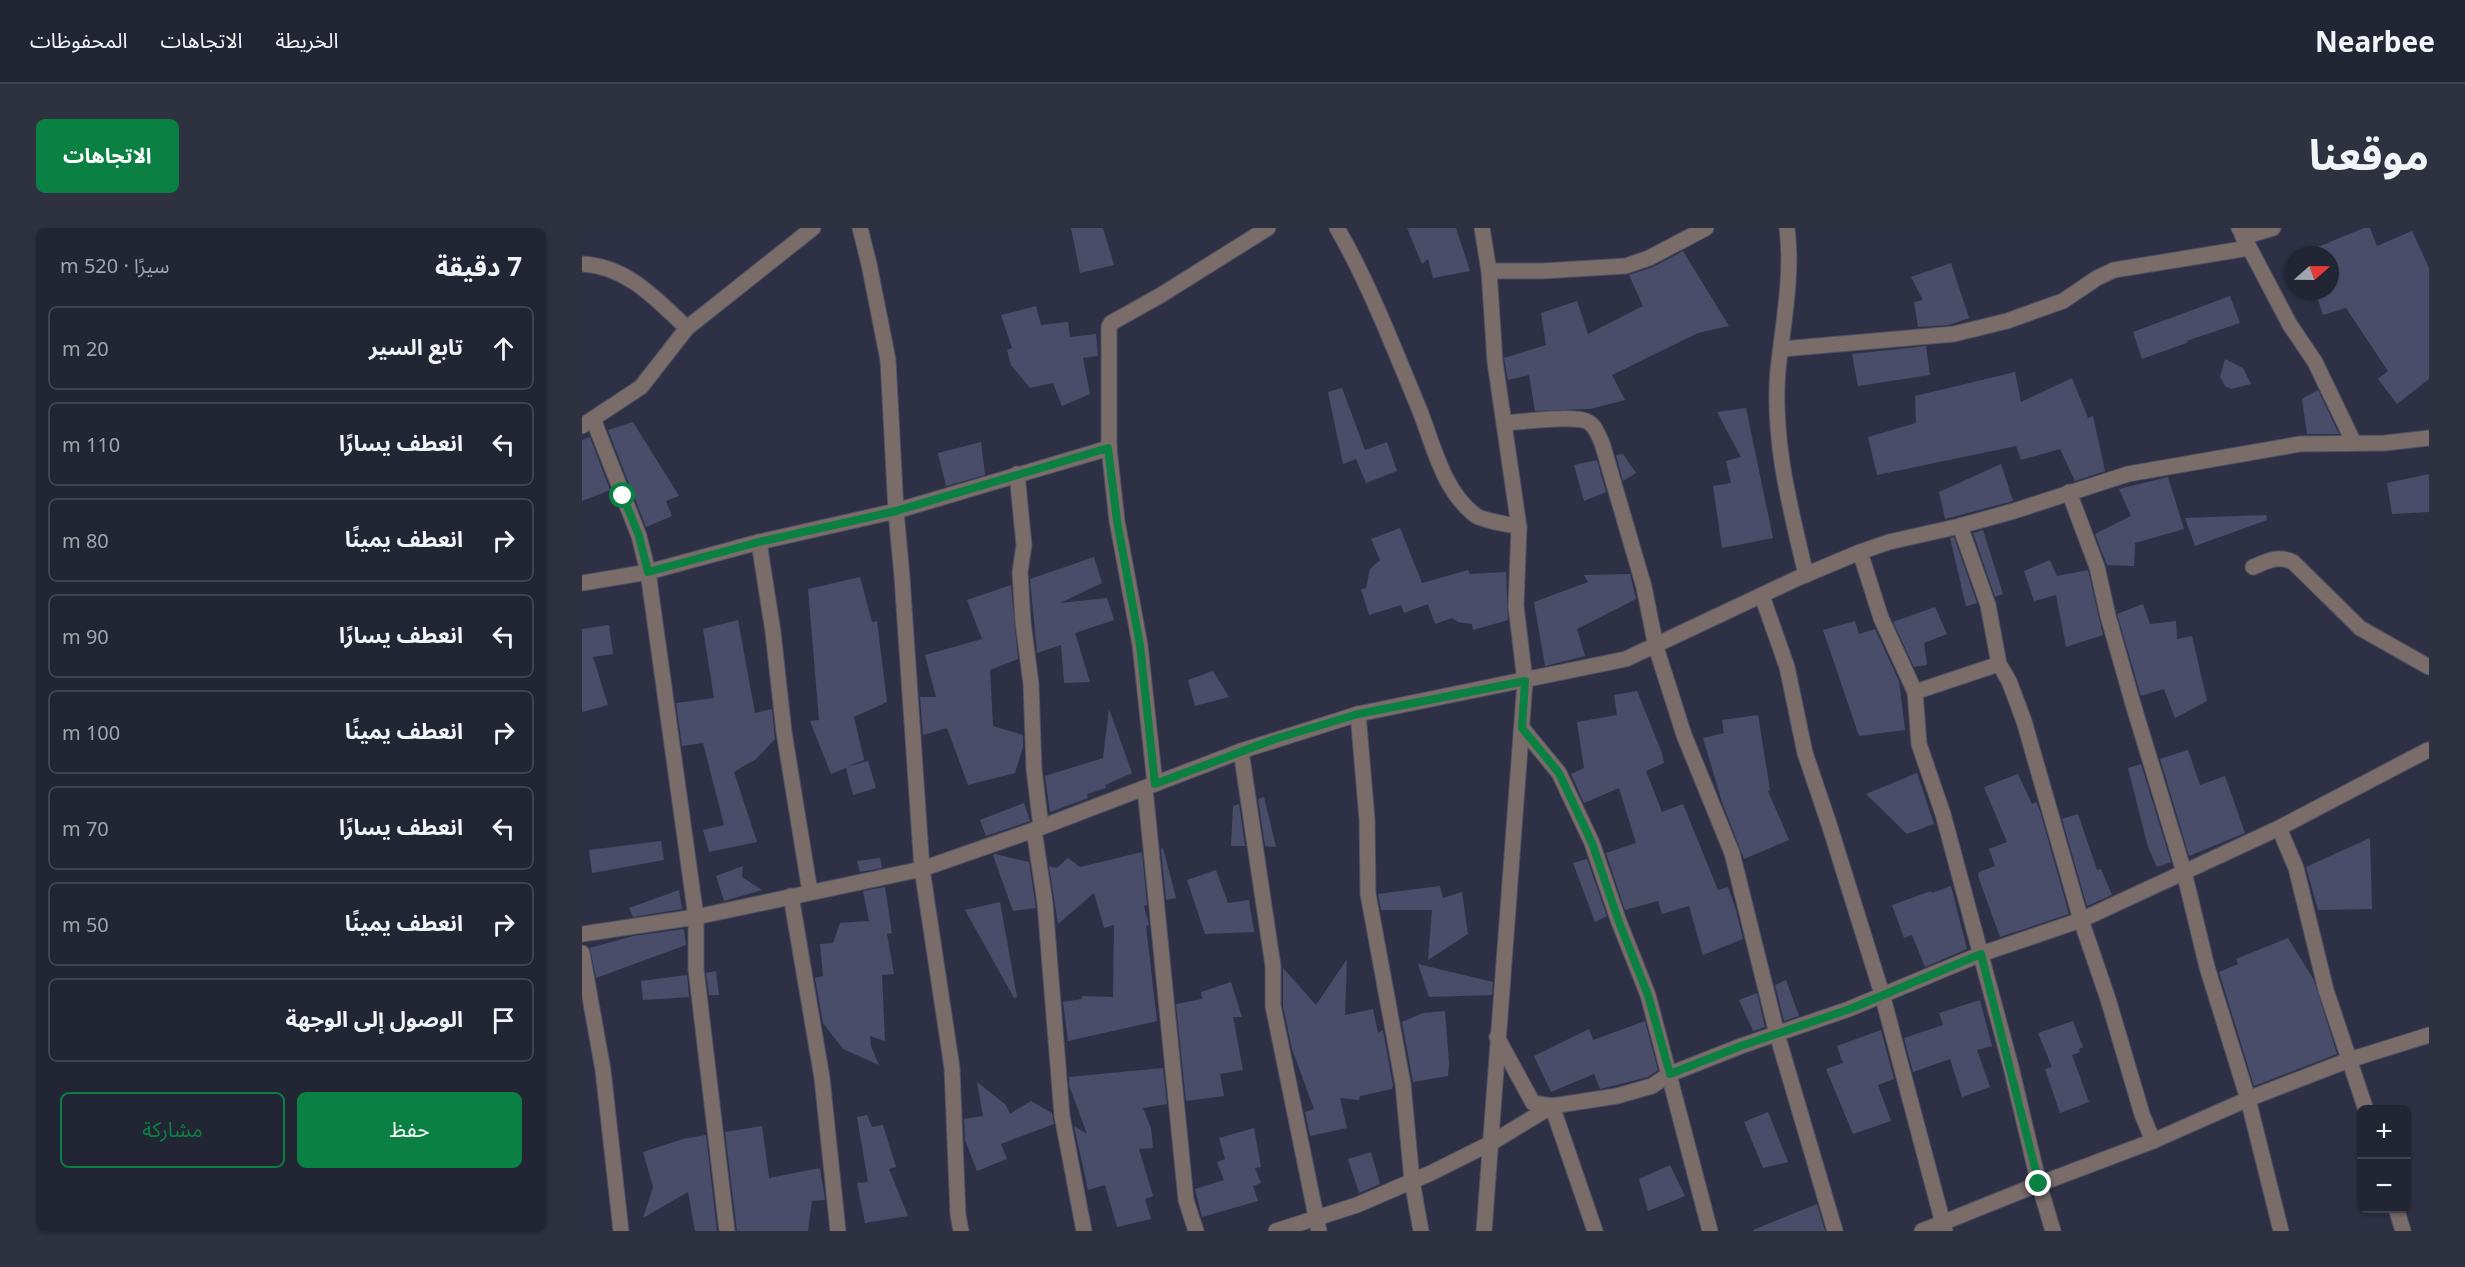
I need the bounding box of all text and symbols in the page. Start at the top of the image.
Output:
text: Nearbee [2315,22,2435,60]
text: المحفوظات [30,26,127,54]
text: الاتجاهات [160,26,242,54]
text: الخريطة [275,26,338,54]
button: الاتجاهات [36,119,179,193]
text: موقعنا [2309,125,2429,182]
north arrow [2285,246,2339,300]
text: 7 دقيقة [435,248,522,284]
text: سيرًا · 520 m [60,252,169,279]
text: تابع السير [369,331,463,361]
icon: ahead [487,332,520,365]
text: 20 m [62,335,109,362]
text: انعطف يسارًا [339,427,463,457]
icon: left [487,428,520,461]
text: 110 m [62,431,120,458]
route start [609,482,635,508]
text: انعطف يمينًا [345,523,463,553]
icon: right [487,524,520,557]
text: 80 m [62,527,109,554]
text: انعطف يسارًا [339,619,463,649]
icon: left [487,620,520,653]
text: 90 m [62,623,109,650]
text: انعطف يمينًا [345,715,463,745]
icon: right [487,716,520,749]
text: 100 m [62,719,120,746]
text: انعطف يسارًا [339,811,463,841]
icon: left [487,812,520,845]
text: 70 m [62,815,109,842]
text: انعطف يمينًا [345,907,463,937]
icon: right [487,908,520,941]
text: 50 m [62,911,109,938]
text: الوصول إلى الوجهة [285,1003,463,1033]
icon: arrive [487,1004,520,1037]
button: مشاركة [60,1092,285,1168]
button: حفظ [297,1092,522,1168]
map controls [2357,1105,2411,1213]
button: + [2357,1105,2411,1159]
button: − [2357,1159,2411,1213]
route end [2025,1170,2051,1196]

